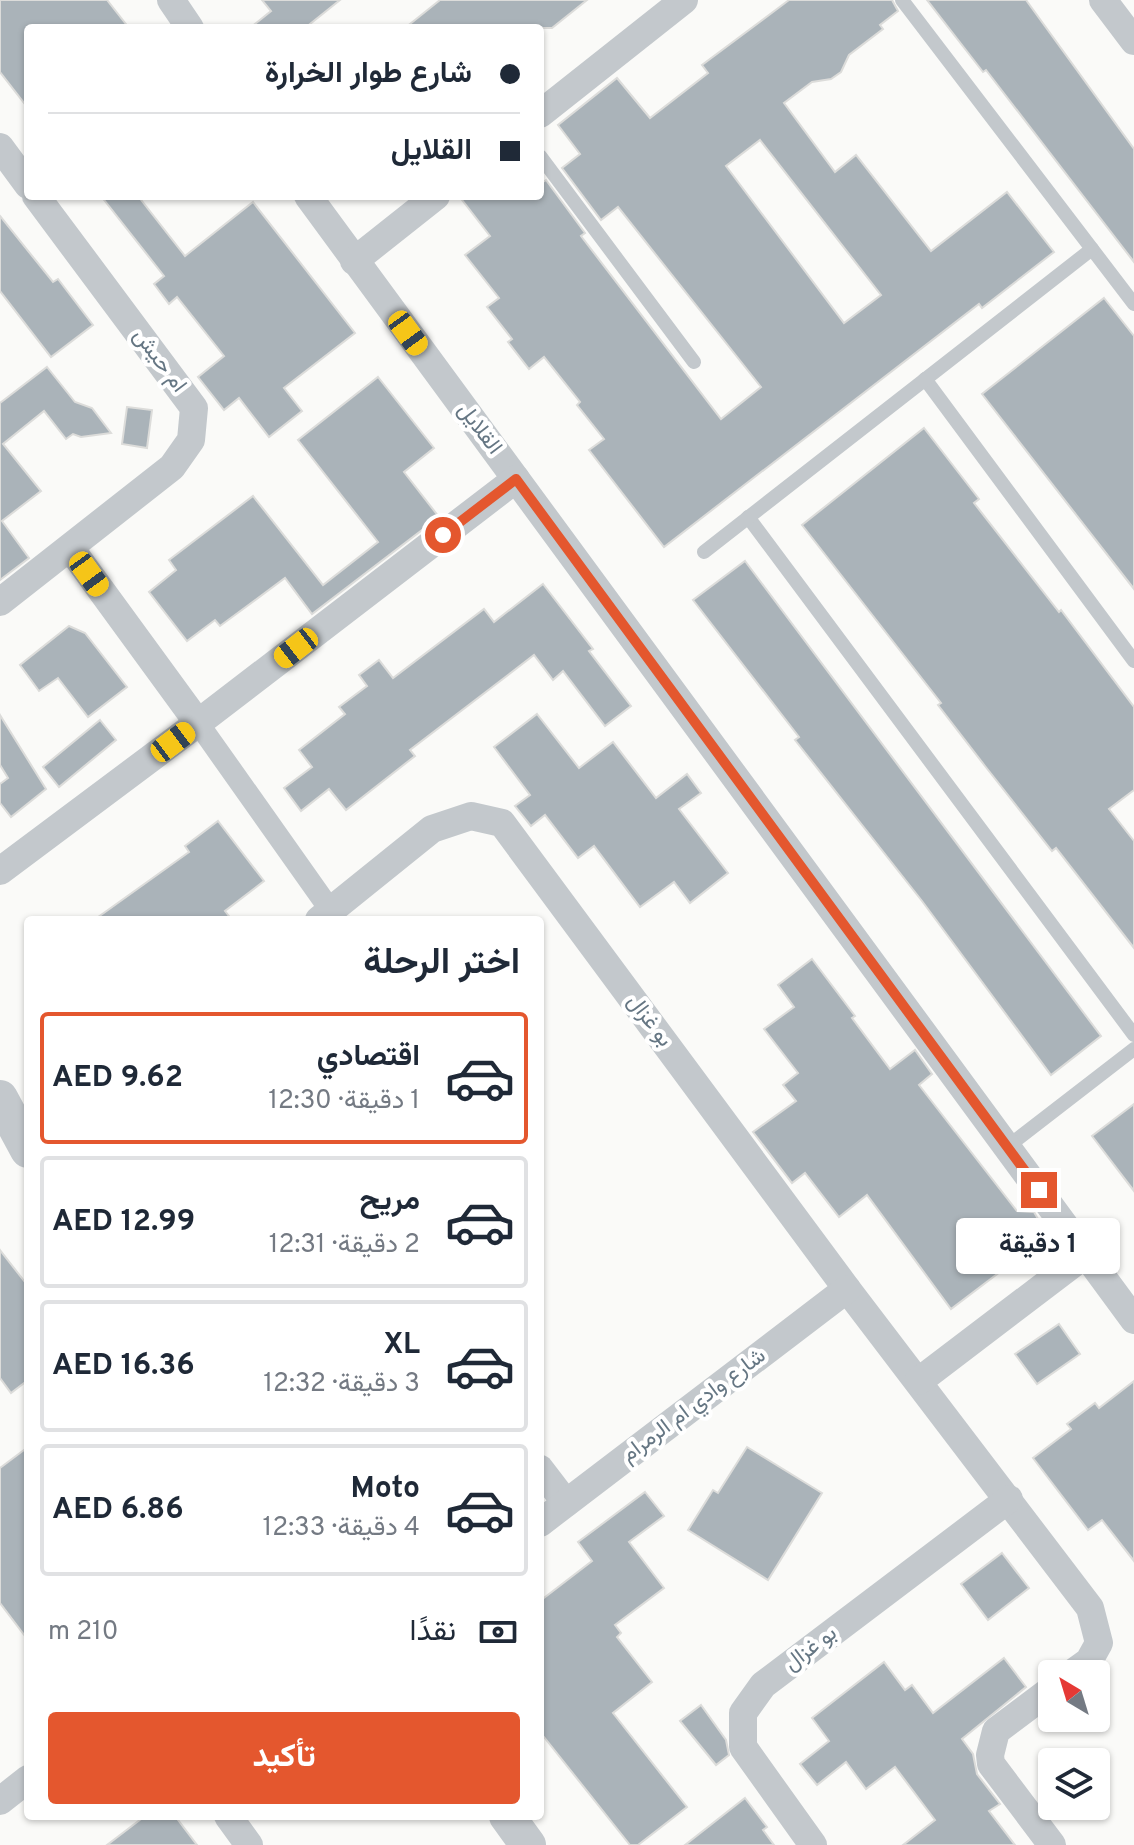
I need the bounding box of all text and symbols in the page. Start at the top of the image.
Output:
text: شارع طوار الخرارة [265,56,472,93]
text: القلايل [391,133,472,170]
car [384,307,432,359]
street label: ام حيش [126,324,192,398]
street label: القلايل [451,398,507,460]
route start [425,517,461,553]
car [65,548,113,600]
car [270,624,322,672]
car [147,718,199,766]
text: اختر الرحلة [363,941,520,987]
street label: بو غزال [620,989,678,1053]
text: اقتصادي [317,1039,420,1076]
icon: car [444,1042,516,1114]
text: AED 9.62 [52,1060,183,1097]
text: 1 دقيقة · 12:30 [268,1085,420,1118]
route end [1021,1172,1057,1208]
text: مريح [360,1183,420,1220]
icon: car [444,1186,516,1258]
text: AED 12.99 [52,1204,195,1241]
callout: 1 دقيقة [957,1218,1121,1274]
text: 2 دقيقة · 12:31 [269,1229,420,1262]
text: 1 دقيقة [999,1229,1077,1262]
text: XL [383,1327,420,1364]
icon: car [444,1330,516,1402]
street label: شارع وادي ام الرمرام [616,1343,773,1472]
text: AED 16.36 [52,1348,195,1385]
text: 3 دقيقة · 12:32 [263,1368,420,1401]
text: Moto [350,1471,420,1508]
icon: car [444,1474,516,1546]
text: AED 6.86 [52,1492,184,1529]
text: 4 دقيقة · 12:33 [263,1512,420,1545]
icon: cash [476,1610,520,1654]
text: نقدًا [410,1614,456,1651]
text: 210 m [48,1616,118,1649]
street label: بو غزال [779,1620,843,1678]
north arrow [1038,1660,1110,1732]
map controls [1038,1660,1110,1820]
button: تأكيد [48,1712,520,1804]
button: layers [1038,1748,1110,1820]

